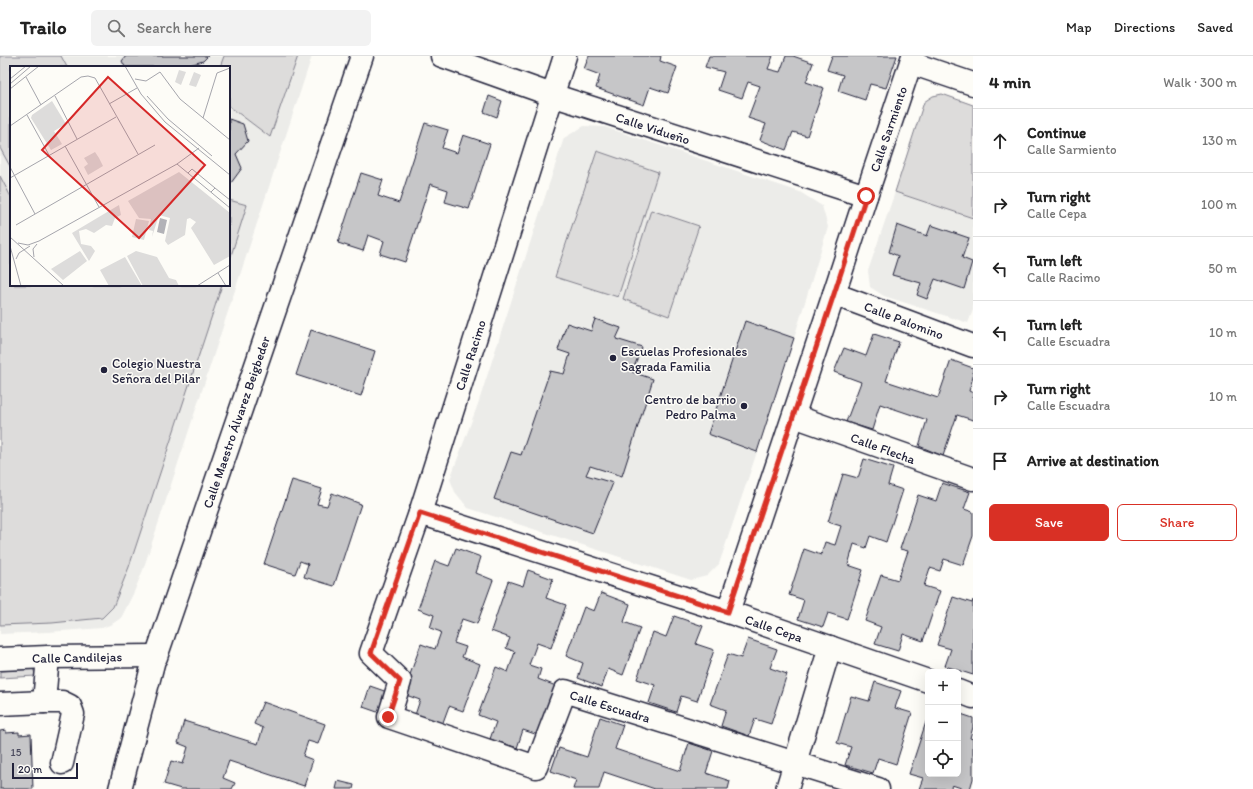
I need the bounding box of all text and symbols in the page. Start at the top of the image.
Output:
search box [91,10,371,46]
text: Trailo [20,16,67,39]
icon: search [105,17,127,39]
text: Search here [137,19,212,37]
text: Map [1066,19,1092,36]
text: Directions [1114,19,1175,36]
text: Saved [1197,19,1233,36]
inset map [10,66,230,286]
text: 4 min [989,72,1031,92]
text: Walk · 300 m [1163,75,1237,90]
street label: Calle Sarmiento [867,84,910,174]
street label: Calle Vidueño [614,109,692,148]
text: Continue [1027,124,1086,142]
icon: ahead [989,130,1011,152]
text: 130 m [1202,133,1237,148]
text: Calle Sarmiento [1027,142,1117,157]
route start [857,187,875,205]
text: Turn right [1027,188,1091,206]
icon: right [989,194,1011,216]
text: 100 m [1201,197,1237,212]
text: Calle Cepa [1027,206,1087,221]
text: Turn left [1027,252,1082,270]
icon: left [989,258,1011,280]
text: 50 m [1208,261,1237,276]
text: Calle Racimo [1027,270,1100,285]
street label: Calle Palomino [862,298,946,343]
text: Turn left [1027,316,1082,334]
street label: Calle Racimo [452,318,489,392]
icon: left [989,322,1011,344]
text: 10 m [1209,325,1237,340]
street label: Calle Maestro Álvarez Beigbeder [200,333,273,510]
text: Calle Escuadra [1027,334,1110,349]
place label: Escuelas Profesionales Sagrada Familia [621,344,747,374]
marker: Escuelas Profesionales Sagrada Familia [608,353,618,363]
place label: Colegio Nuestra Señora del Pilar [112,356,201,386]
marker: Colegio Nuestra Señora del Pilar [99,365,109,375]
text: Turn right [1027,380,1091,398]
icon: right [989,386,1011,408]
text: 10 m [1209,389,1237,404]
place label: Centro de barrio Pedro Palma [644,392,736,422]
text: Calle Escuadra [1027,398,1110,413]
marker: Centro de barrio Pedro Palma [739,401,749,411]
street label: Calle Flecha [848,430,917,467]
icon: arrive [989,450,1011,472]
text: Arrive at destination [1027,452,1159,470]
button: Save [989,504,1109,541]
button: Share [1117,504,1237,541]
street label: Calle Cepa [743,612,805,645]
street label: Calle Candilejas [32,649,122,666]
map controls [925,669,961,777]
button: + [925,669,961,705]
street label: Calle Escuadra [568,687,652,726]
button: − [925,705,961,741]
route end [379,708,397,726]
button: locate [925,741,961,777]
house number: 15 [11,746,22,759]
scale bar [12,761,78,780]
text: 20 m [18,763,42,776]

